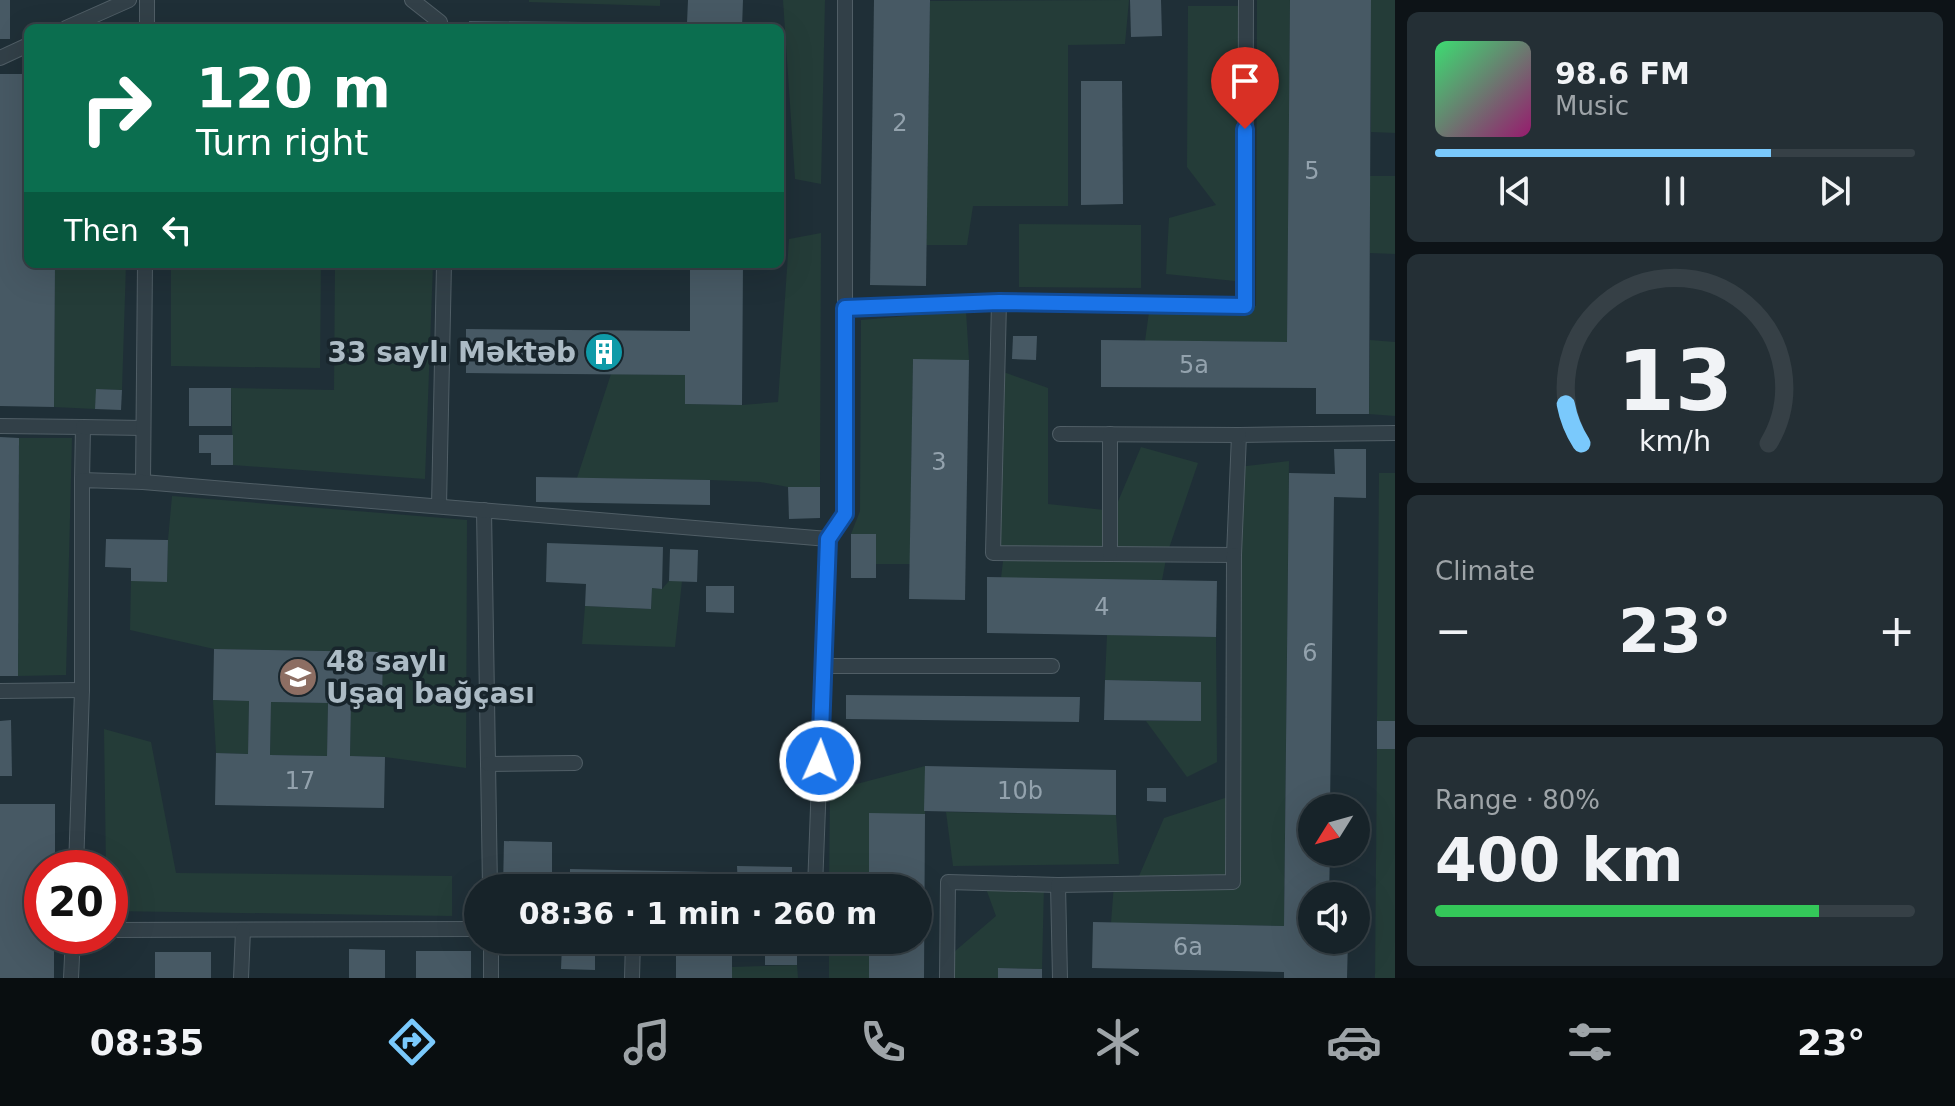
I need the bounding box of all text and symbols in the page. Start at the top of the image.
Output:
pin [1211,47,1279,129]
text: 120 m [196,55,391,120]
icon: right [64,56,168,160]
text: 98.6 FM [1555,56,1690,91]
icon: arrive [1223,59,1267,103]
text: Music [1555,91,1629,121]
house number: 2 [892,109,908,137]
text: Turn right [196,122,368,163]
house number: 5 [1304,157,1320,185]
icon: previous [1493,169,1537,213]
icon: pause [1653,169,1697,213]
icon: next [1813,169,1857,213]
icon: left [155,208,199,252]
text: Then [64,213,139,248]
building icon: 33 saylı Məktəb [583,331,625,373]
text: 13 [1617,333,1733,430]
place label: 33 saylı Məktəb [328,336,576,369]
house number: 5a [1179,351,1209,379]
text: km/h [1639,424,1711,458]
house number: 3 [931,448,947,476]
text: Climate [1435,556,1535,586]
house number: 4 [1094,593,1110,621]
text: 23° [1618,596,1732,666]
text: − [1435,605,1472,656]
text: + [1878,605,1915,656]
house number: 6 [1302,639,1318,667]
place label: 48 saylı Uşaq bağçası [326,645,535,710]
school or university icon: 48 saylı Uşaq bağçası [277,656,319,698]
position arrow [778,719,862,803]
house number: 17 [285,767,315,795]
house number: 10b [997,777,1043,805]
text: Range · 80% [1435,785,1600,815]
north arrow [1298,794,1370,866]
map controls [1298,794,1370,954]
text: 400 km [1435,825,1684,895]
speed limit sign: 20 [24,850,128,954]
button: sound [1298,882,1370,954]
text: 08:36 · 1 min · 260 m [519,896,877,931]
house number: 6a [1173,933,1203,961]
icon: directions [384,1014,440,1070]
icon: music [619,1014,675,1070]
icon: phone [855,1014,911,1070]
icon: climate [1090,1014,1146,1070]
icon: car [1326,1014,1382,1070]
icon: filters [1562,1014,1618,1070]
text: 08:35 [90,1022,204,1063]
text: 23° [1797,1022,1865,1063]

